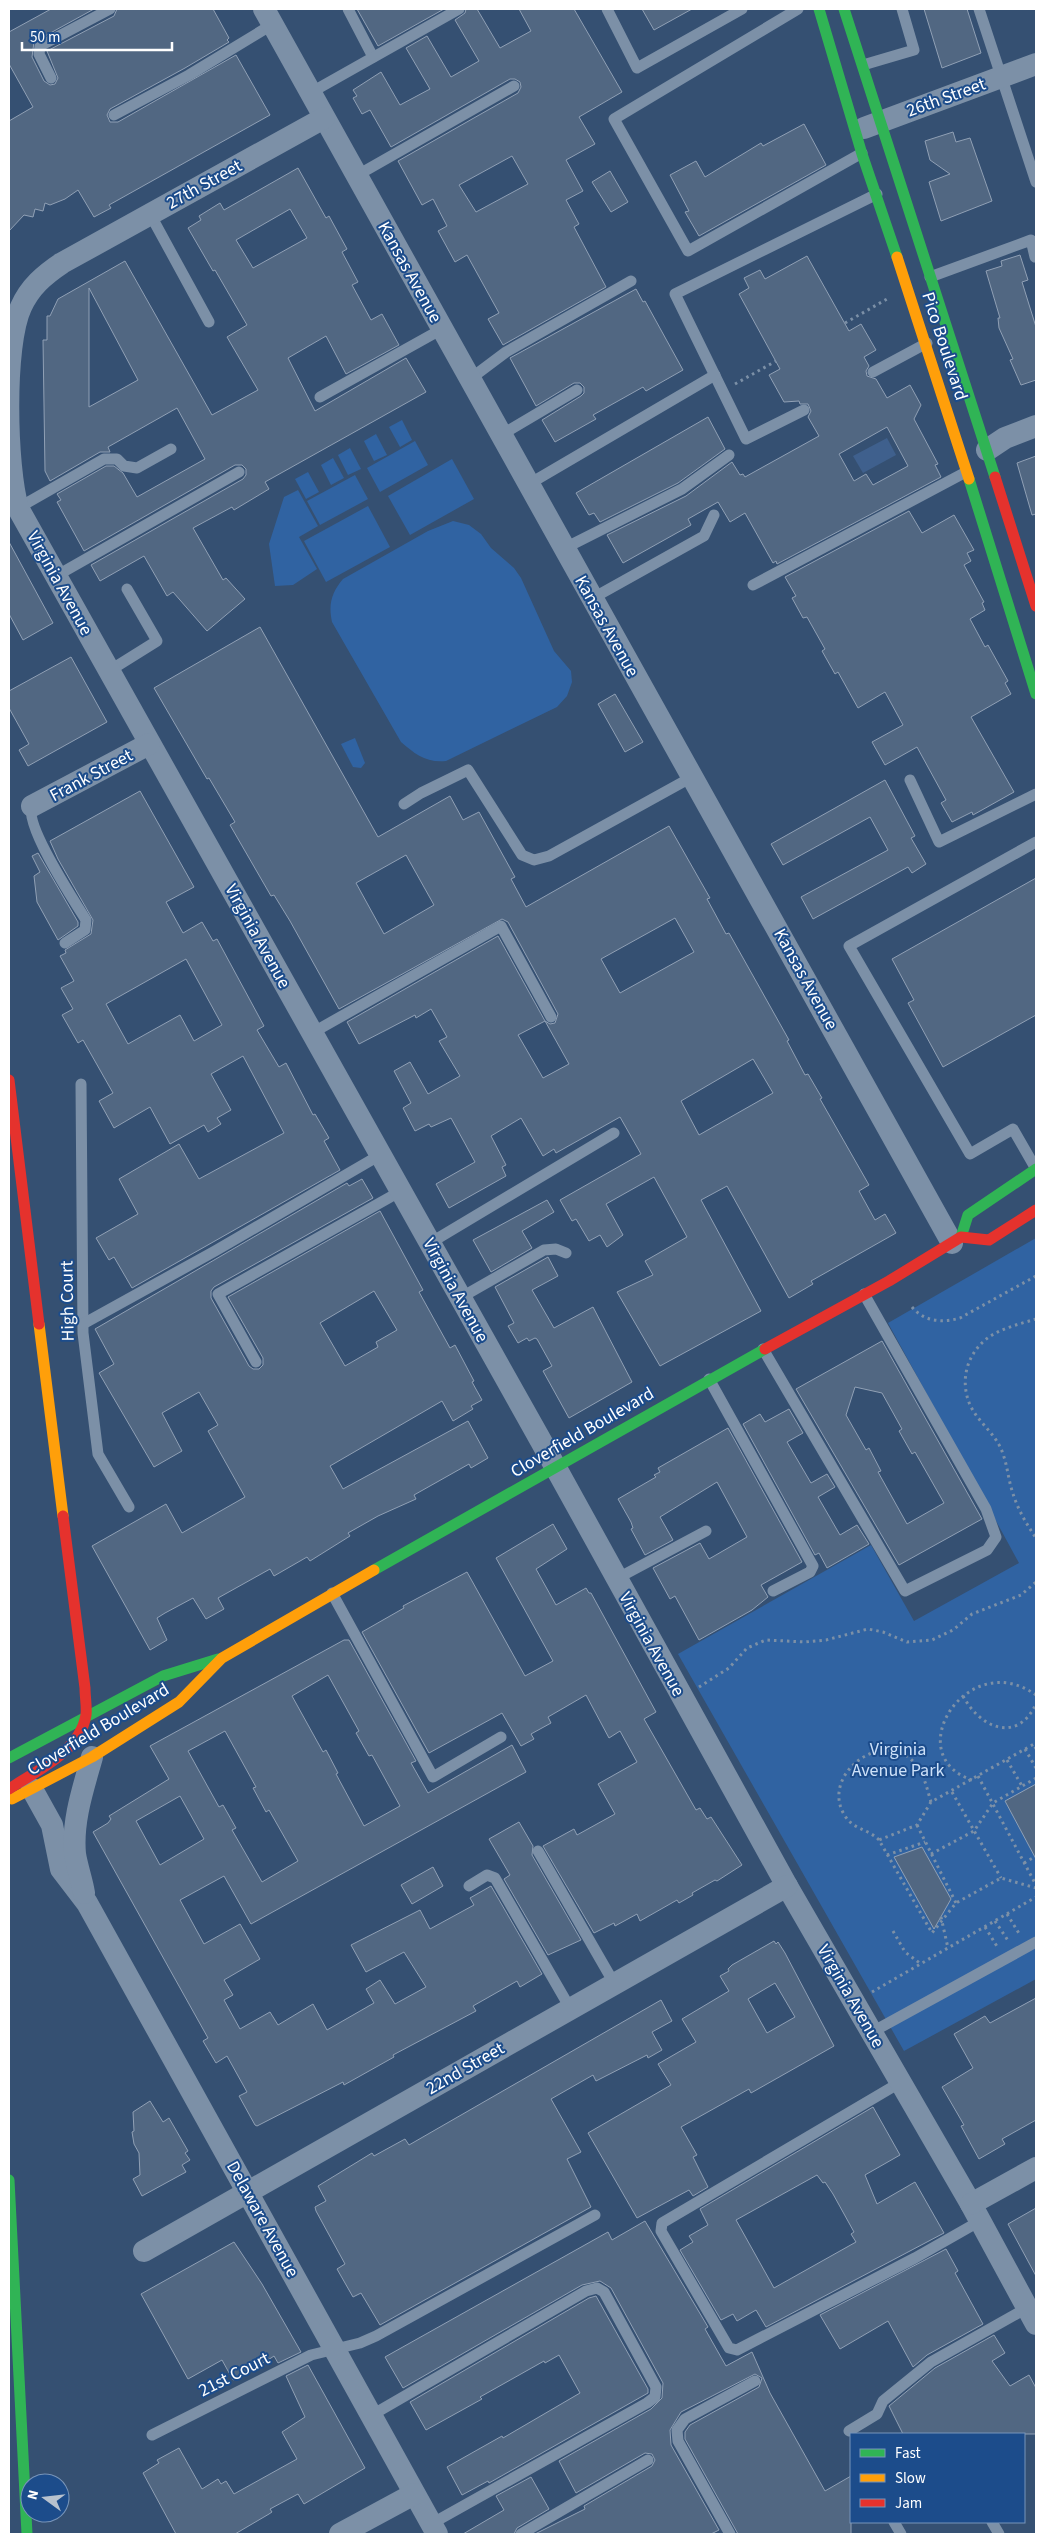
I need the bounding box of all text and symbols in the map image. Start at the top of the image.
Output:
scale bar [22,20,172,52]
text: 50 m [30,27,60,48]
street label: 26th Street [903,72,989,123]
street label: 27th Street [162,154,246,215]
street label: Kansas Avenue [371,217,448,328]
street label: Pico Boulevard [915,289,974,404]
street label: Virginia Avenue [21,527,99,640]
street label: Kansas Avenue [568,571,645,682]
street label: Frank Street [45,743,137,808]
street label: Virginia Avenue [219,880,297,993]
street label: Kansas Avenue [767,924,844,1035]
street label: Virginia Avenue [417,1234,495,1347]
street label: High Court [54,1260,81,1342]
street label: Cloverfield Boulevard [506,1381,659,1484]
street label: Virginia Avenue [613,1588,691,1701]
street label: Cloverfield Boulevard [22,1677,174,1782]
park label: Virginia Avenue Park [852,1737,944,1783]
street label: Virginia Avenue [811,1940,890,2053]
street label: 22nd Street [422,2036,509,2101]
street label: Delaware Avenue [220,2157,305,2282]
street label: 21st Court [194,2346,274,2403]
legend [850,2433,1025,2523]
text: Fast [895,2443,921,2464]
text: Slow [895,2468,926,2489]
north arrow [20,2473,70,2523]
text: N [23,2488,44,2502]
text: Jam [895,2493,922,2514]

